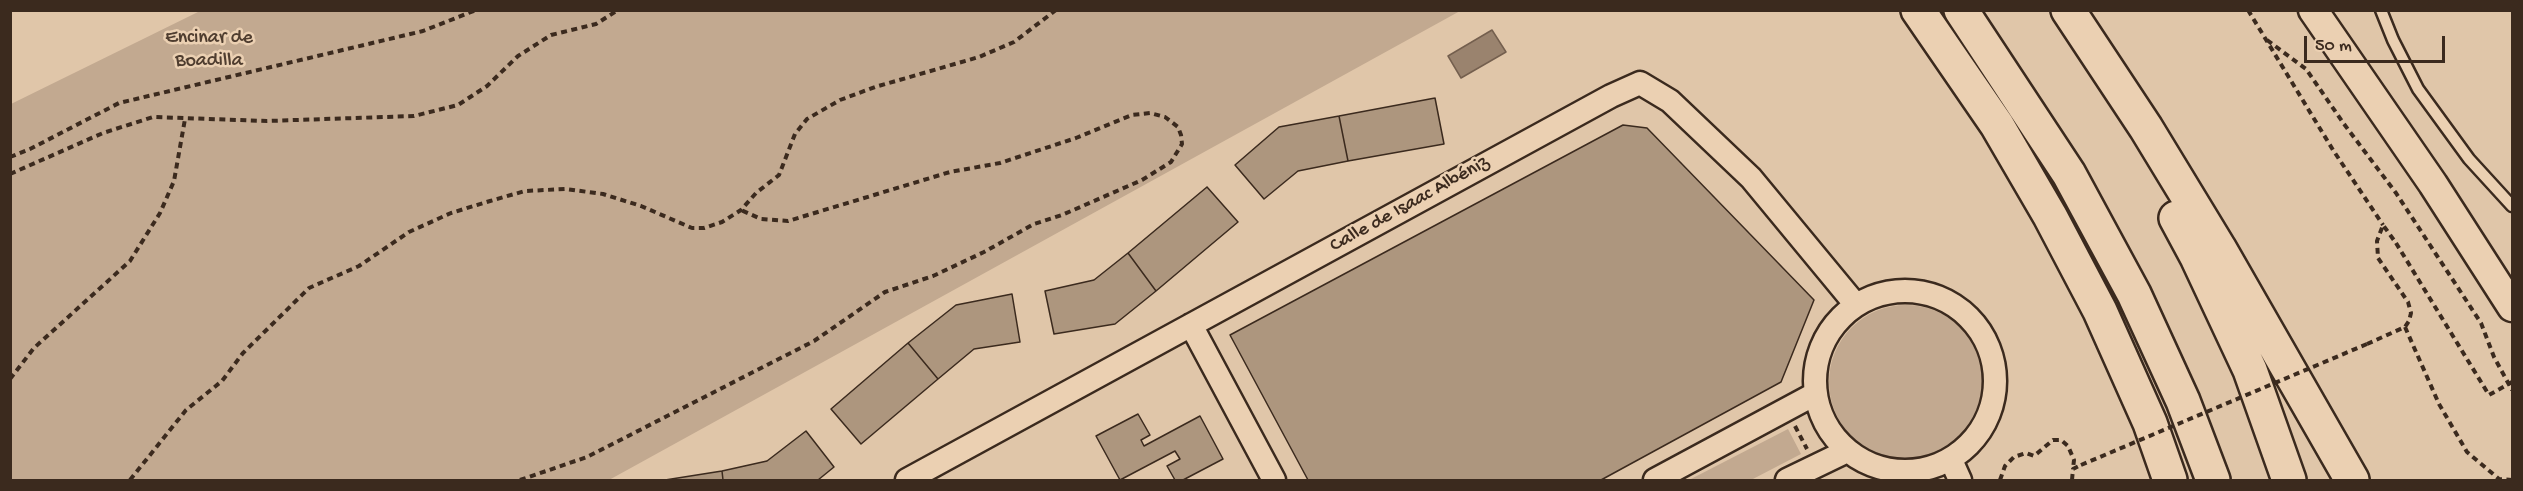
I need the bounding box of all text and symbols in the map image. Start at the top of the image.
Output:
scale bar [2307,24,2448,62]
park label: Encinar de Boadilla [165,27,253,74]
text: 50 m [2315,36,2352,57]
street label: Calle de Isaac Albéniz [1326,151,1494,259]

